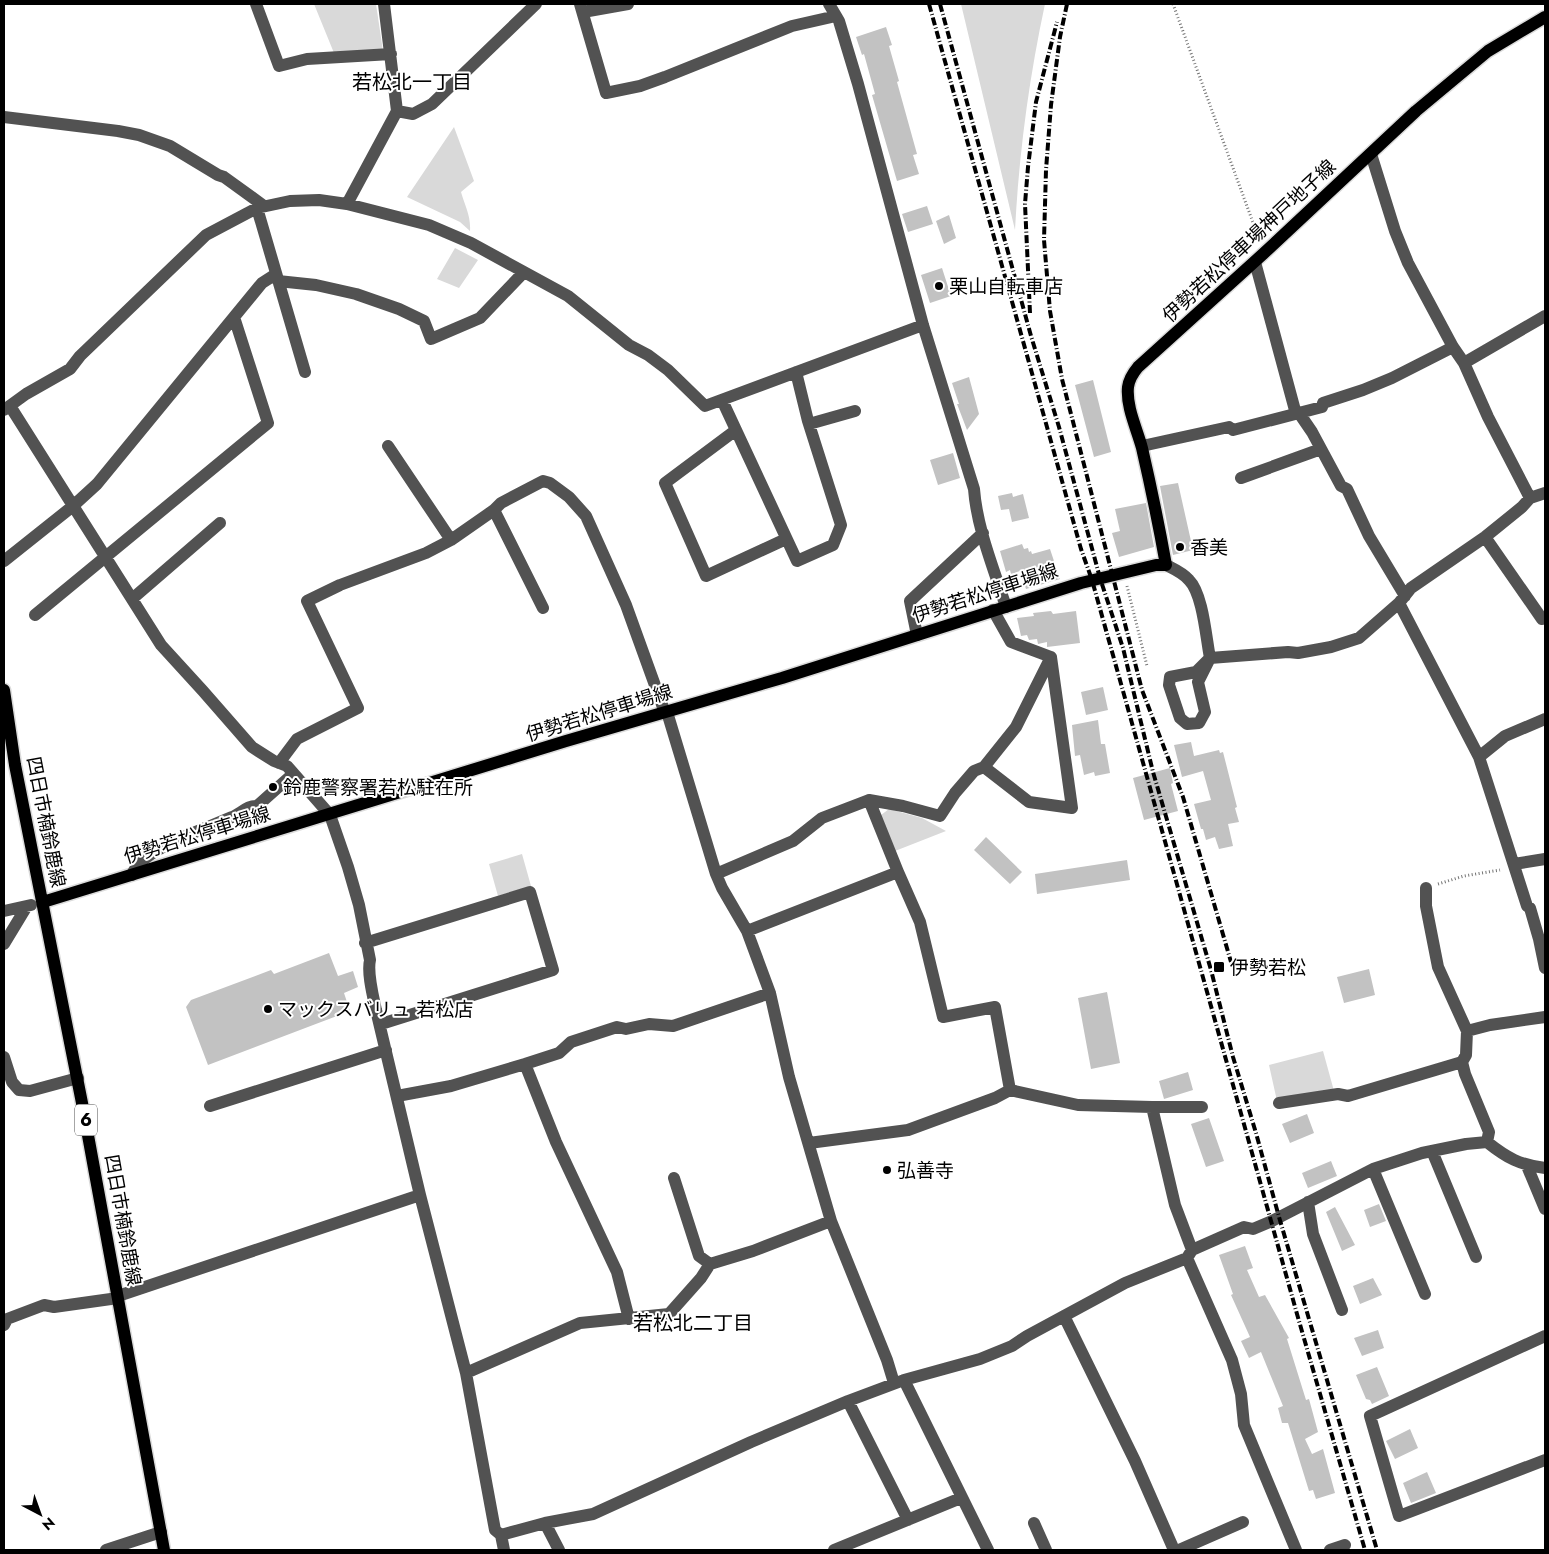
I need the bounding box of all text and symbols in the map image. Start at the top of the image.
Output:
district label: 若松北一丁目 [352,68,472,97]
street label: 伊勢若松停車場神戸地子線 [1156,153,1342,329]
place label: 栗山自転車店 [949,273,1063,300]
marker: 栗山自転車店 [933,280,945,292]
place label: 香美 [1190,534,1228,561]
marker: 香美 [1174,541,1186,553]
street label: 伊勢若松停車場線 [909,557,1061,629]
street label: 伊勢若松停車場線 [522,678,676,748]
street label: 四日市楠鈴鹿線 [20,754,72,890]
place label: 鈴鹿警察署若松駐在所 [283,774,473,801]
marker: 鈴鹿警察署若松駐在所 [267,781,279,793]
street label: 伊勢若松停車場線 [120,800,274,870]
place label: 伊勢若松 [1230,954,1306,981]
marker: 伊勢若松 [1212,960,1226,974]
place label: マックスバリュ 若松店 [278,996,473,1023]
marker: マックスバリュ 若松店 [262,1003,274,1015]
road number: 6 [75,1104,97,1136]
street label: 四日市楠鈴鹿線 [98,1152,148,1288]
place label: 弘善寺 [897,1157,954,1184]
marker: 弘善寺 [881,1164,893,1176]
district label: 若松北二丁目 [633,1309,753,1338]
north arrow [15,1489,65,1539]
text: N [38,1513,59,1535]

